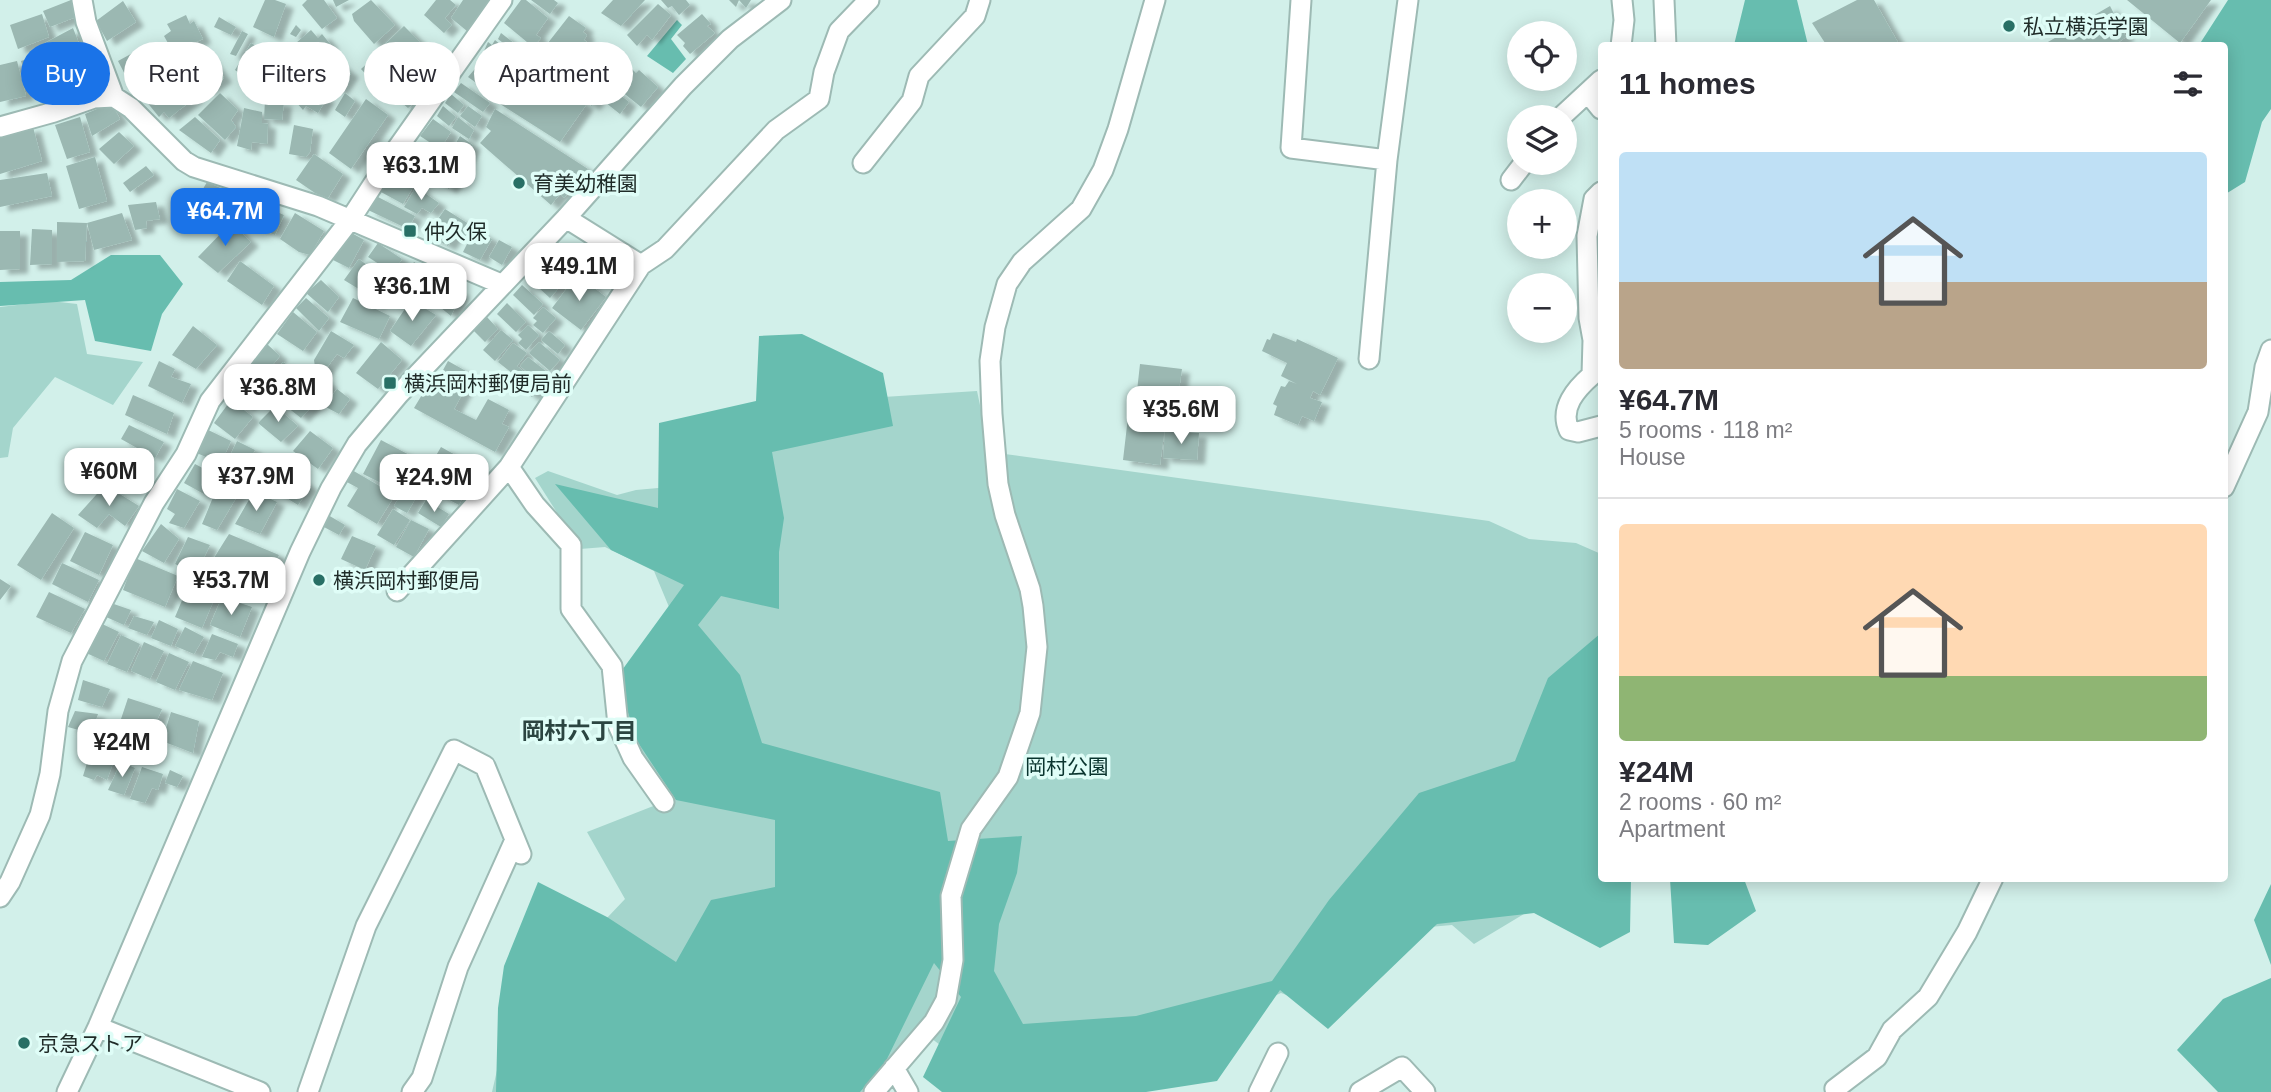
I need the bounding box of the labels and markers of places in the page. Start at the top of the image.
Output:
place label: 私立横浜学園 [2023,15,2149,38]
marker: 私立横浜学園 [2001,18,2017,34]
pin: ¥63.1M [364,142,478,202]
place label: 育美幼稚園 [533,172,638,195]
marker: 育美幼稚園 [511,175,527,191]
pin: ¥64.7M [168,188,282,248]
place label: 仲久保 [424,220,487,243]
marker: 仲久保 [402,223,418,239]
pin: ¥49.1M [522,244,636,303]
pin: ¥36.1M [355,264,469,323]
pin: ¥36.8M [221,364,335,424]
place label: 横浜岡村郵便局前 [404,372,572,395]
marker: 横浜岡村郵便局前 [382,375,398,391]
pin: ¥35.6M [1124,386,1238,446]
pin: ¥60M [68,448,150,508]
pin: ¥37.9M [199,454,313,513]
pin: ¥24.9M [377,454,491,514]
pin: ¥53.7M [174,558,288,617]
place label: 横浜岡村郵便局 [333,569,480,592]
marker: 横浜岡村郵便局 [311,572,327,588]
pin: ¥24M [81,720,163,779]
place label: 京急ストア [38,1032,143,1055]
marker: 京急ストア [16,1035,32,1051]

